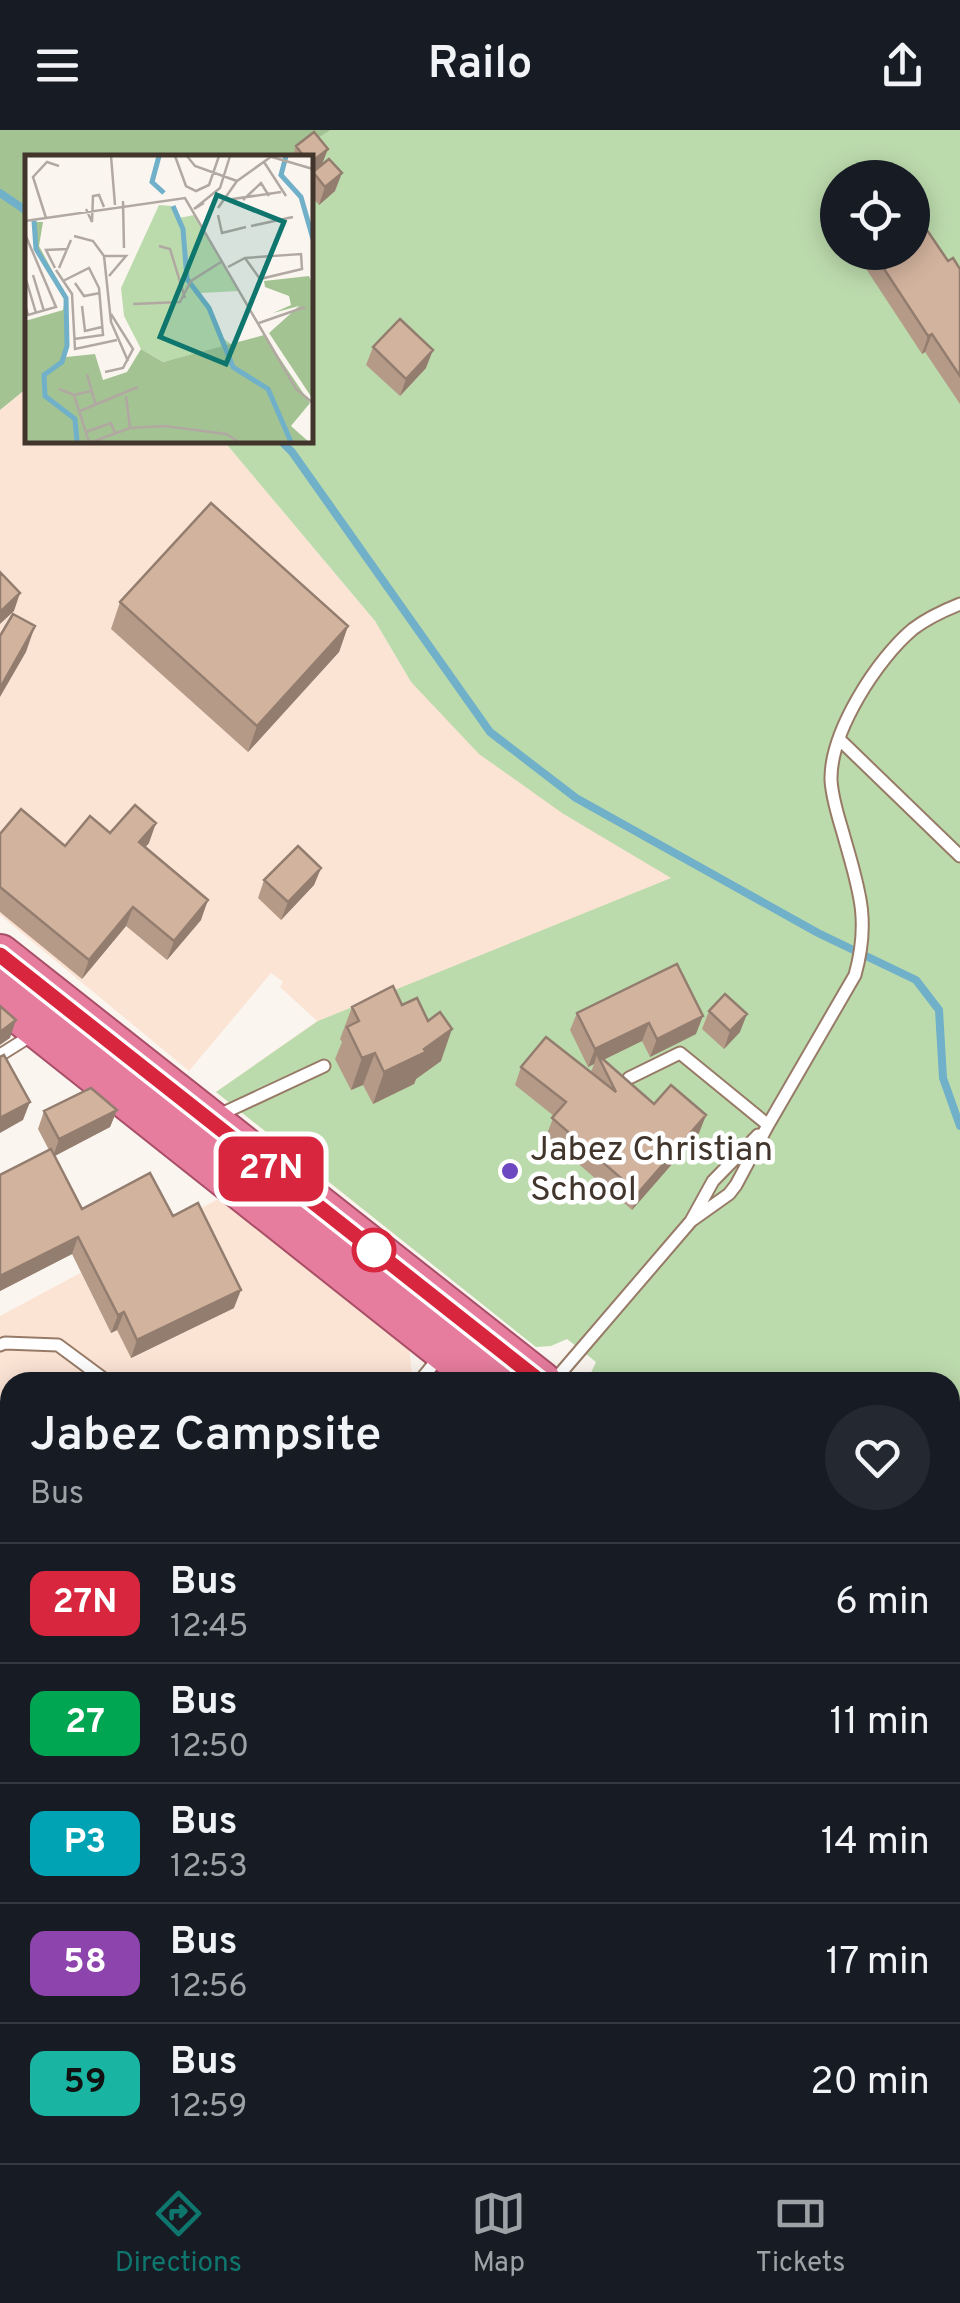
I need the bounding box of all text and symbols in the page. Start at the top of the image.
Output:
text: Railo [428,37,532,94]
icon: menu [30,38,85,93]
icon: share [875,38,930,93]
inset map [25,155,312,442]
map controls [820,160,930,270]
button: locate [820,160,930,270]
place label: Jabez Christian School [530,1129,773,1213]
line badge: 27N [214,1136,328,1202]
text: 27N [239,1147,303,1191]
marker: Jabez Christian School [499,1160,521,1182]
unlabelled marker [353,1229,395,1271]
button: heart [825,1405,930,1510]
text: Jabez Campsite [30,1407,382,1467]
text: Bus [30,1475,84,1515]
text: Bus [170,1559,237,1608]
text: 6 min [835,1579,930,1628]
text: 27N [53,1581,117,1625]
text: 12:45 [170,1608,248,1648]
text: Bus [170,1679,237,1728]
text: 11 min [829,1699,930,1748]
text: 27 [65,1701,105,1745]
text: 12:50 [170,1728,249,1768]
text: Bus [170,1799,237,1848]
text: 14 min [821,1819,930,1868]
text: P3 [64,1821,106,1865]
text: 12:53 [170,1848,248,1888]
text: Bus [170,1919,237,1968]
text: 17 min [825,1939,930,1988]
text: 58 [63,1941,107,1985]
text: 12:56 [170,1968,248,2008]
text: Bus [170,2039,237,2088]
text: 20 min [810,2059,930,2108]
text: 59 [64,2061,106,2105]
text: 12:59 [170,2088,247,2128]
tab: Directions [115,2186,242,2282]
tab: Map [471,2186,526,2282]
tab: Tickets [756,2186,845,2282]

